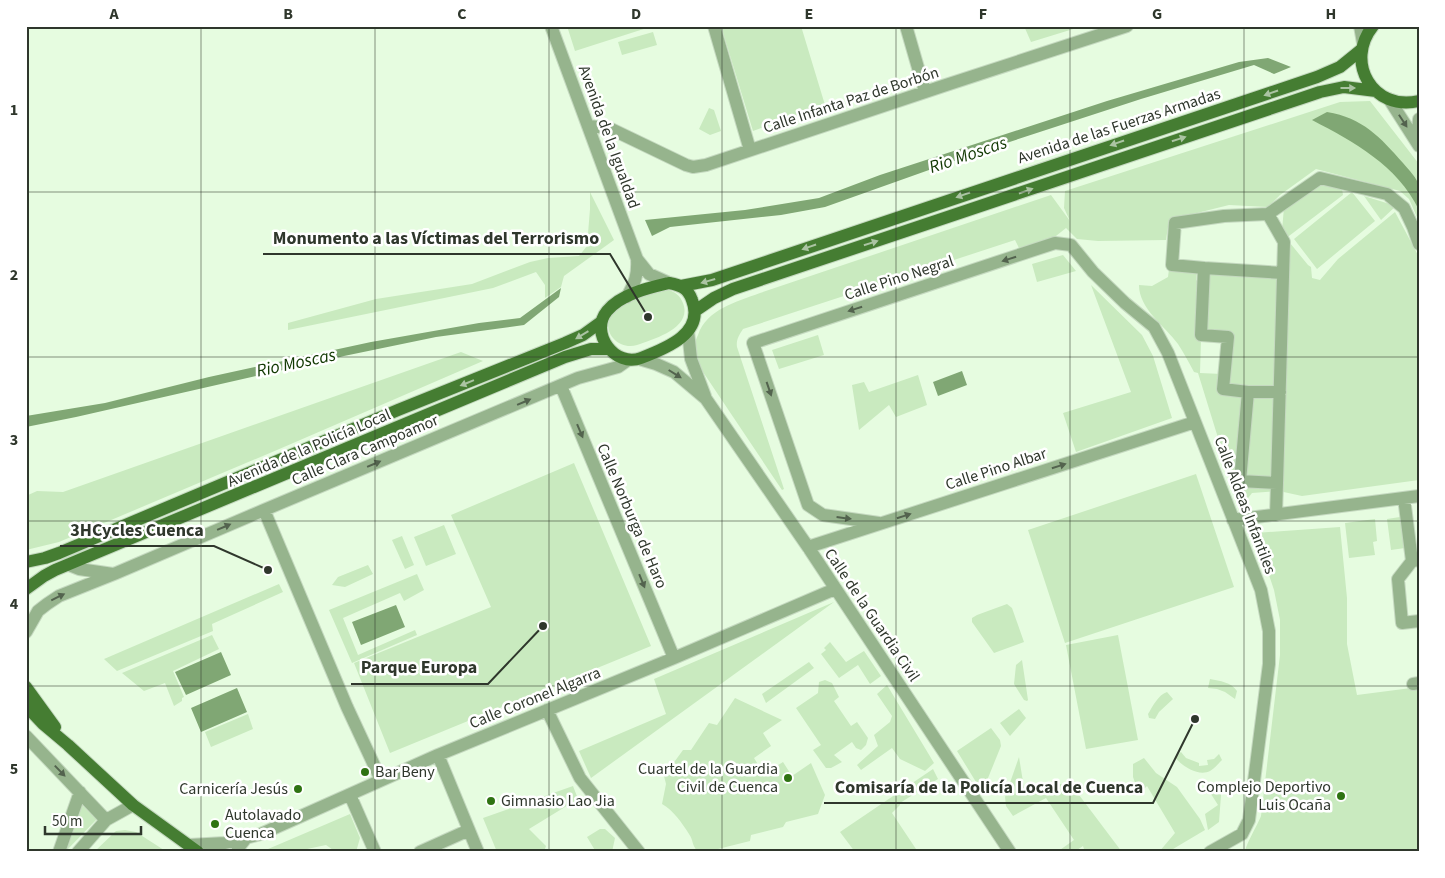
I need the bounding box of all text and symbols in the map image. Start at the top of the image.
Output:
text: A [108,3,119,25]
text: B [283,3,293,25]
text: C [457,3,467,25]
text: D [631,3,641,25]
text: E [805,3,813,25]
text: F [979,3,987,25]
text: G [1152,3,1162,25]
text: H [1326,3,1336,25]
street label: Calle Infanta Paz de Borbón [760,61,942,139]
street label: Avenida de la Igualdad [573,62,645,212]
street label: Avenida de las Fuerzas Armadas [1015,83,1224,169]
one-way arrow [1340,84,1356,92]
one-way arrow [1263,89,1278,97]
text: 1 [10,99,18,121]
one-way arrow [1398,115,1408,128]
water label: Rio Moscas [926,130,1010,180]
one-way arrow [1172,135,1187,143]
one-way arrow [1109,140,1124,148]
one-way arrow [1018,187,1033,195]
one-way arrow [955,192,970,200]
callout: Monumento a las Víctimas del Terrorismo [263,221,610,254]
text: Monumento a las Víctimas del Terrorismo [273,226,599,251]
one-way arrow [864,239,879,246]
one-way arrow [801,244,816,252]
street label: Calle Pino Negral [842,250,956,306]
one-way arrow [1001,255,1016,263]
text: 2 [10,264,18,286]
one-way arrow [701,277,716,285]
one-way arrow [847,306,862,314]
one-way arrow [575,330,588,339]
water label: Rio Moscas [254,342,338,384]
one-way arrow [669,369,682,379]
one-way arrow [459,380,474,387]
one-way arrow [765,382,773,397]
one-way arrow [517,397,531,405]
street label: Avenida de la Policía Local [224,404,394,492]
street label: Calle Clara Campoamor [288,409,442,491]
one-way arrow [576,424,584,438]
text: 3 [10,429,18,451]
street label: Calle Aldeas Infantiles [1209,433,1282,577]
street label: Calle Norburga de Haro [591,440,673,592]
street label: Calle Pino Albar [943,442,1050,496]
one-way arrow [367,460,382,468]
one-way arrow [1051,462,1066,469]
one-way arrow [897,512,912,520]
callout: 3HCycles Cuenca [60,513,214,546]
one-way arrow [836,514,852,522]
text: 3HCycles Cuenca [70,518,204,543]
one-way arrow [217,523,231,531]
street label: Calle de la Guardia Civil [819,544,925,686]
one-way arrow [638,574,646,589]
text: 4 [10,593,19,615]
one-way arrow [51,593,66,602]
callout: Parque Europa [351,651,488,684]
text: Parque Europa [361,655,477,680]
street label: Calle Coronel Algarra [466,662,604,734]
text: 5 [10,758,18,780]
place label: Cuartel de la Guardia Civil de Cuenca [638,758,778,798]
place label: Bar Beny [375,761,435,783]
one-way arrow [54,765,66,777]
marker: Bar Beny [359,766,371,778]
callout: Comisaría de la Policía Local de Cuenca [824,770,1153,803]
marker: Cuartel de la Guardia Civil de Cuenca [782,772,794,784]
text: Comisaría de la Policía Local de Cuenca [835,775,1143,800]
place label: Complejo Deportivo Luis Ocaña [1197,776,1331,816]
place label: Carnicería Jesús [179,778,288,800]
marker: Carnicería Jesús [292,783,304,795]
place label: Gimnasio Lao Jia [501,790,615,812]
marker: Complejo Deportivo Luis Ocaña [1335,790,1347,802]
marker: Gimnasio Lao Jia [485,795,497,807]
scale bar [45,803,141,835]
place label: Autolavado Cuenca [225,804,301,844]
text: 50 m [52,811,82,832]
marker: Autolavado Cuenca [209,818,221,830]

